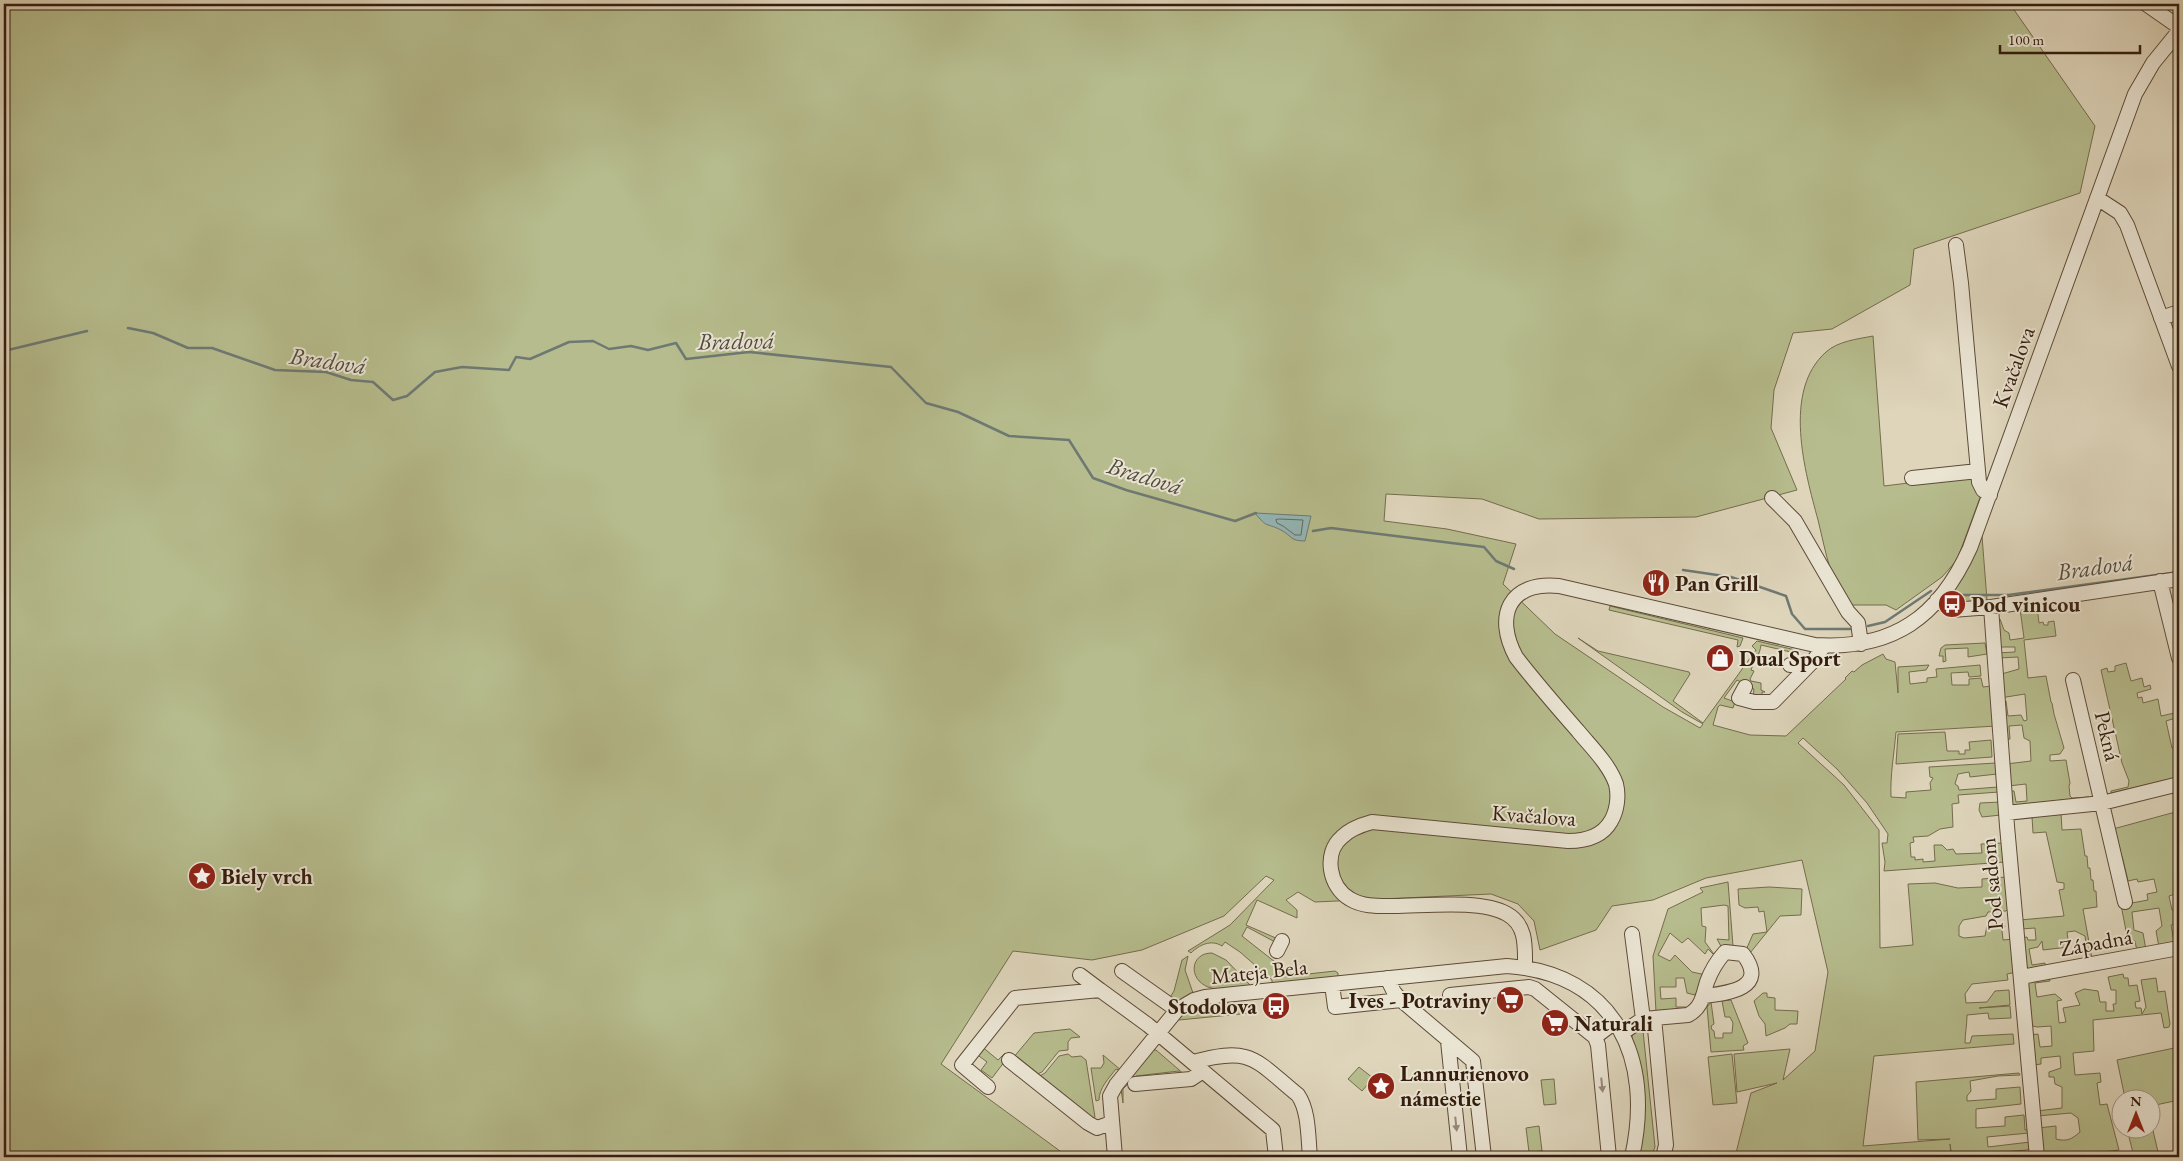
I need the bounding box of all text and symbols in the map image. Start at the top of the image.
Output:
scale bar [2000,22,2140,54]
text: 100 m [2008,30,2045,49]
street label: Kvačalova [1985,322,2042,412]
water label: Bradová [696,324,775,357]
water label: Bradová [287,340,368,381]
water label: Bradová [1103,449,1187,502]
water label: Bradová [2054,546,2135,587]
restaurant icon: Pan Grill [1641,568,1671,598]
place label: Pan Grill [1675,569,1759,598]
bus stop icon: Pod vinicou [1937,589,1967,619]
place label: Pod vinicou [1971,590,2080,619]
shop icon: Dual Sport [1705,643,1735,673]
place label: Dual Sport [1739,644,1841,673]
street label: Pekná [2088,708,2127,764]
street label: Kvačalova [1491,798,1577,833]
street label: Pod sadom [1973,837,2010,931]
place icon: Biely vrch [187,861,217,891]
place label: Biely vrch [221,862,313,891]
street label: Západná [2057,922,2135,963]
street label: Mateja Bela [1209,952,1309,991]
supermarket icon: Ives - Potraviny [1495,985,1525,1015]
place label: Ives - Potraviny [1349,986,1491,1015]
bus stop icon: Stodolova [1261,991,1291,1021]
place label: Stodolova [1168,992,1257,1021]
supermarket icon: Naturali [1540,1008,1570,1038]
place label: Naturali [1574,1009,1653,1038]
place label: Lannurienovo námestie [1400,1059,1529,1113]
place icon: Lannurienovo námestie [1366,1071,1396,1101]
one-way arrow [1598,1077,1606,1093]
north arrow [2110,1088,2160,1138]
text: N [2130,1092,2142,1110]
one-way arrow [1452,1116,1460,1132]

